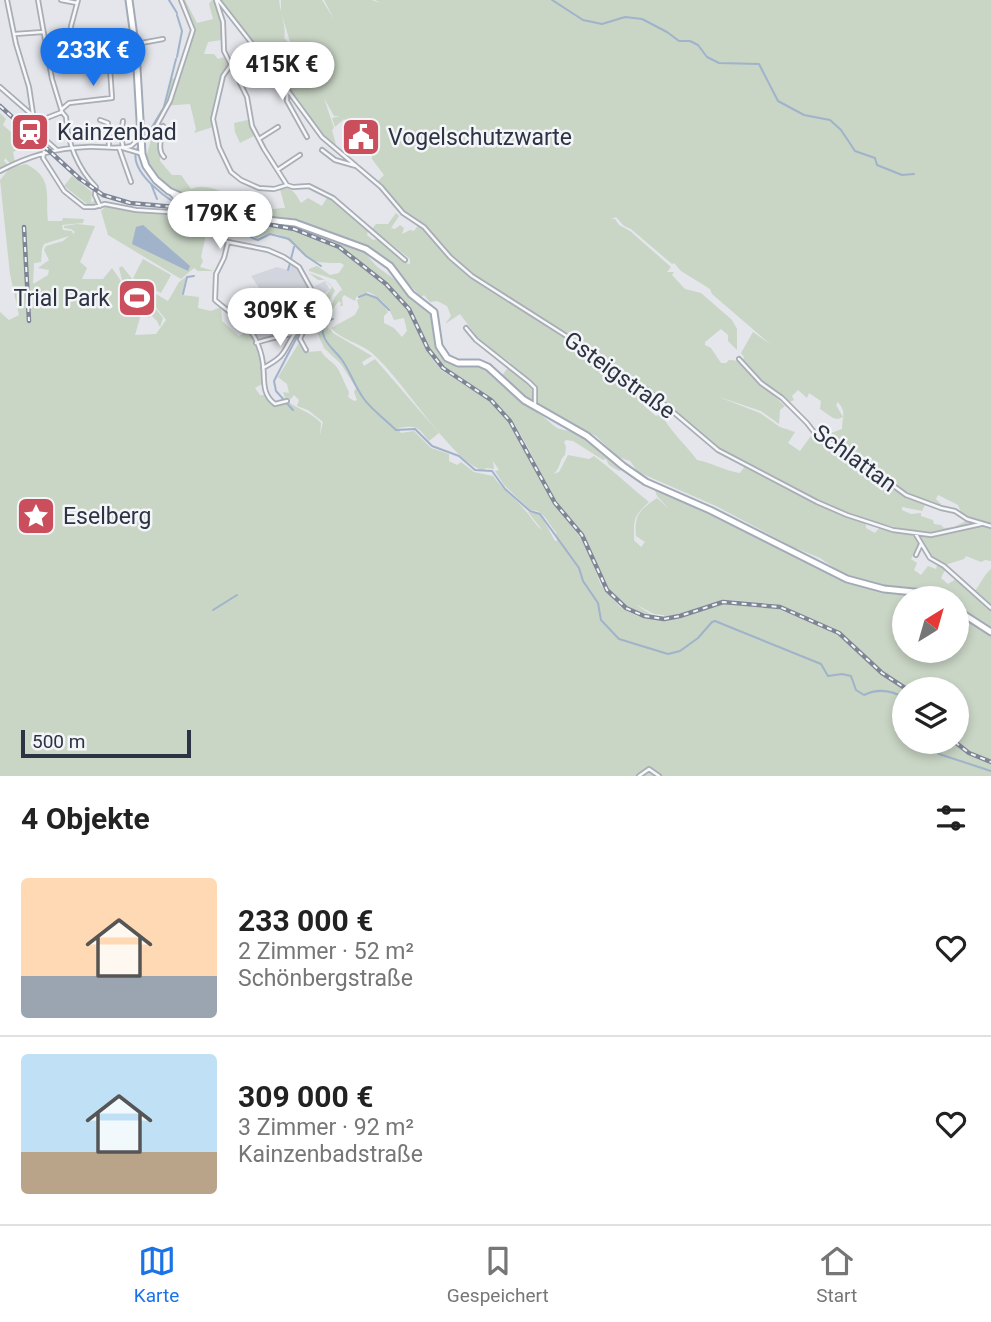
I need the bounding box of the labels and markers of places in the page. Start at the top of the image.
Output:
pin: 233K € [36,28,150,88]
pin: 415K € [225,42,339,102]
station icon: Kainzenbad [9,111,51,153]
public building icon: Vogelschutzwarte [340,116,382,158]
place label: Kainzenbad [57,119,177,146]
place label: Vogelschutzwarte [388,124,572,151]
pin: 179K € [163,191,277,251]
sports icon: Trial Park [116,277,158,319]
place label: Trial Park [14,285,110,312]
pin: 309K € [223,288,337,348]
place icon: Eselberg [15,495,57,537]
place label: Eselberg [63,503,151,530]

